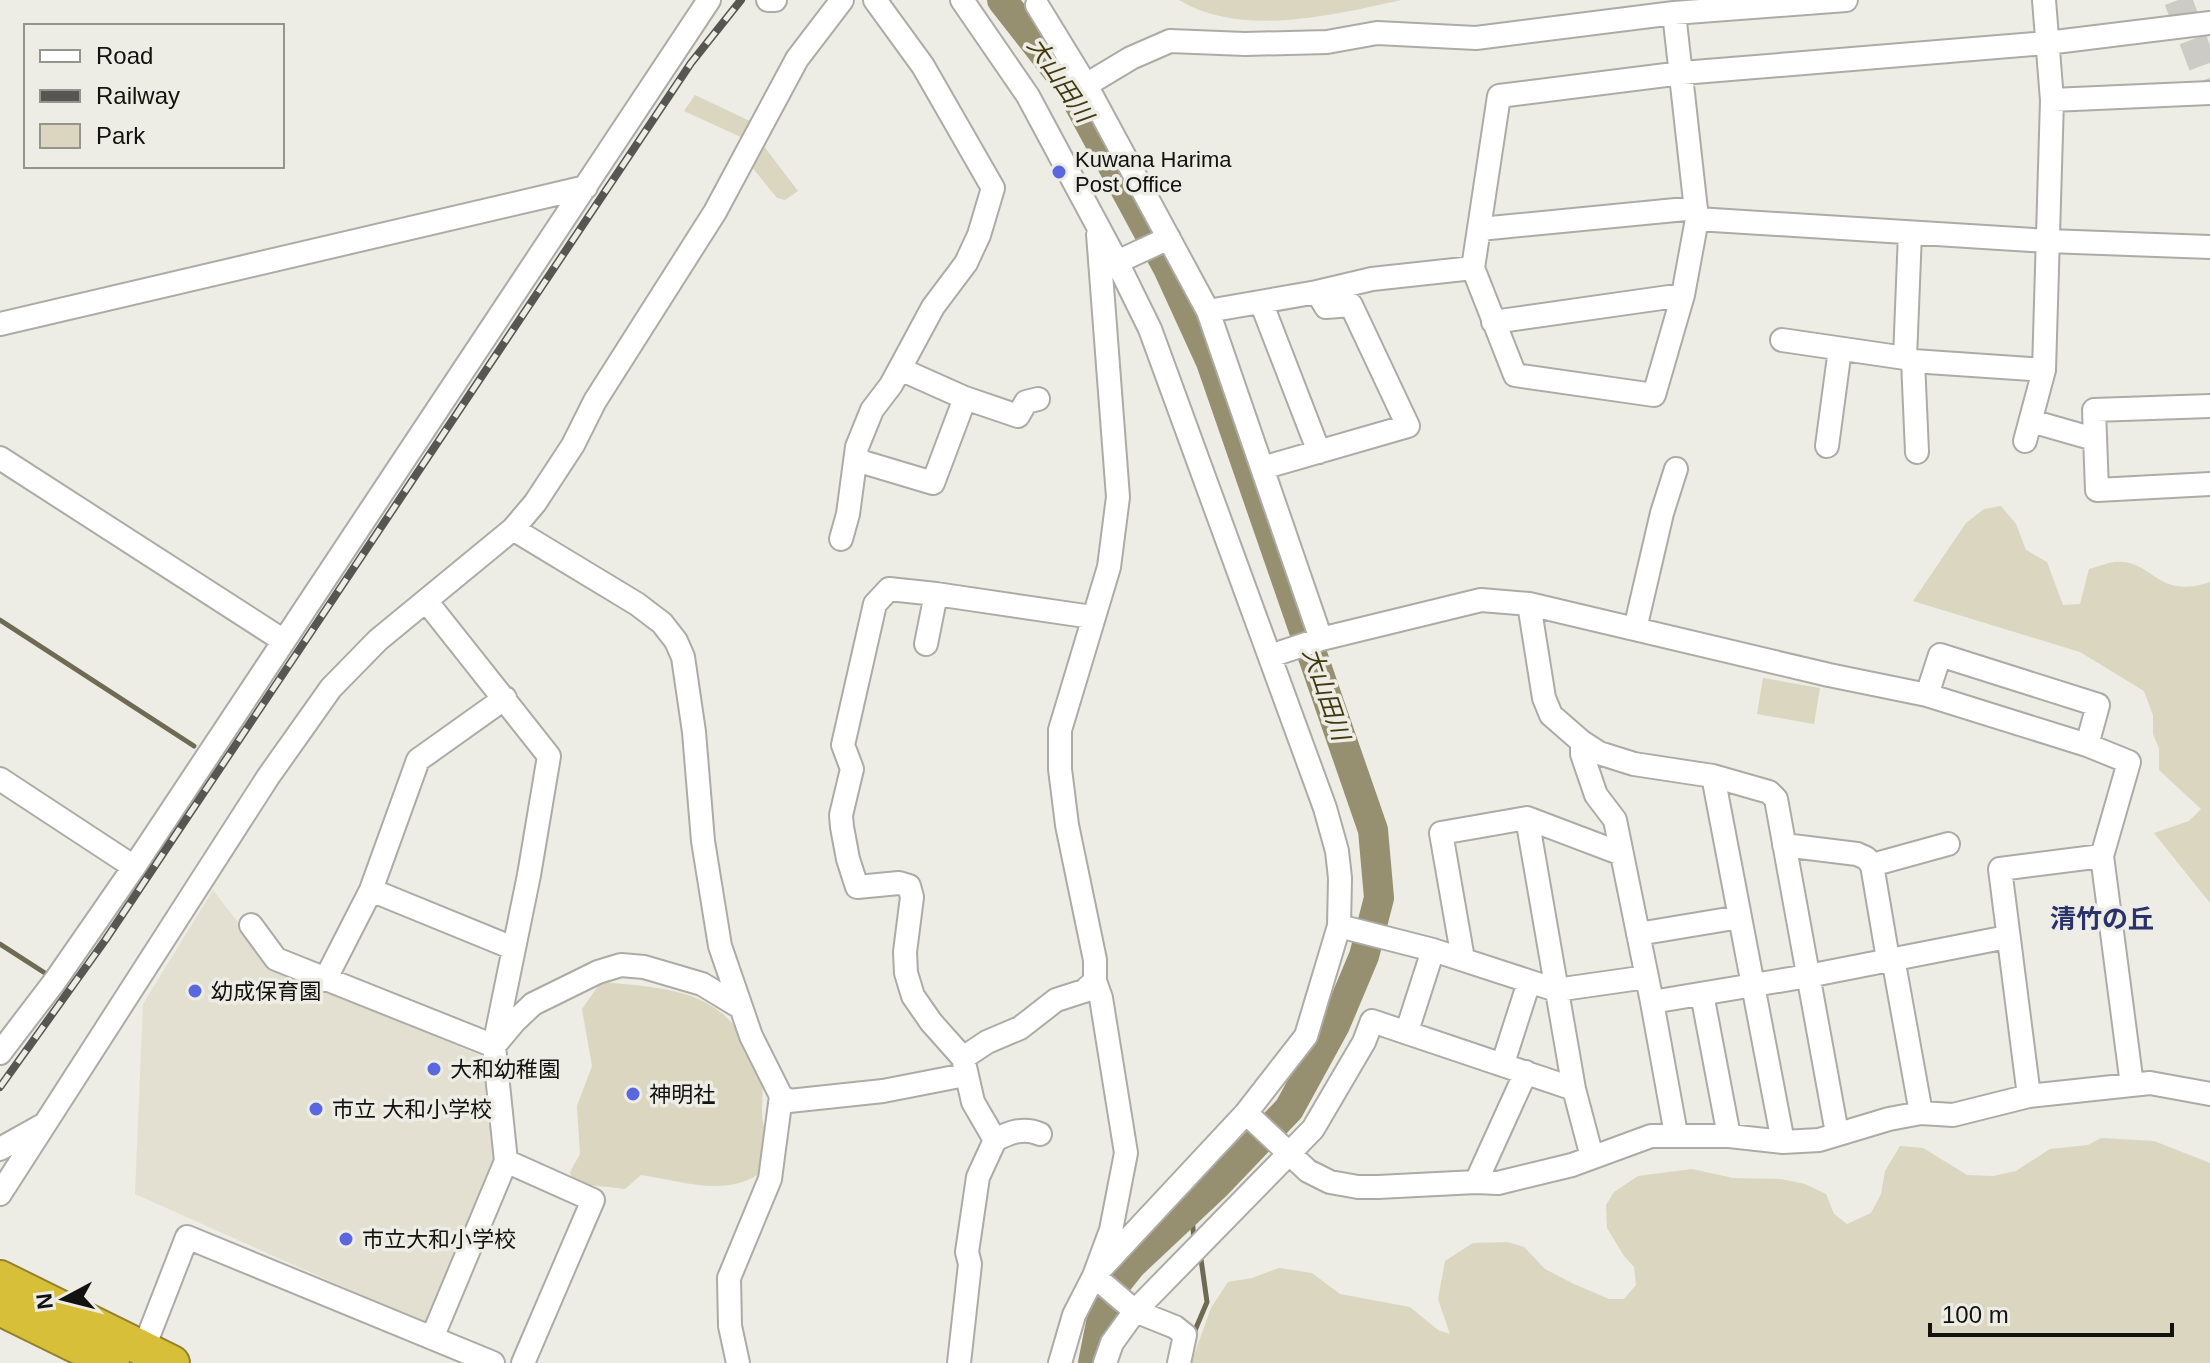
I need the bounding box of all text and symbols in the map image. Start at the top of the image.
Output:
legend [24,24,284,168]
water label: 大山田川 [1022,32,1100,130]
text: Road [96,42,153,69]
text: Railway [96,82,180,109]
text: Park [96,122,146,149]
place label: Kuwana Harima Post Office [1075,147,1232,197]
marker: Kuwana Harima Post Office [1050,163,1068,181]
water label: 大山田川 [1298,644,1356,746]
district label: 清竹の丘 [2050,904,2154,934]
place label: 幼成保育園 [211,979,321,1004]
marker: 幼成保育園 [186,982,204,1000]
place label: 大和幼稚園 [450,1057,560,1082]
marker: 大和幼稚園 [425,1060,443,1078]
place label: 神明社 [649,1082,715,1107]
marker: 神明社 [624,1085,642,1103]
place label: 市立 大和小学校 [332,1097,492,1122]
marker: 市立 大和小学校 [307,1100,325,1118]
place label: 市立大和小学校 [362,1227,516,1252]
marker: 市立大和小学校 [337,1230,355,1248]
north arrow [24,1259,104,1339]
scale bar [1930,1287,2172,1337]
text: N [31,1292,58,1311]
text: 100 m [1942,1301,2009,1328]

